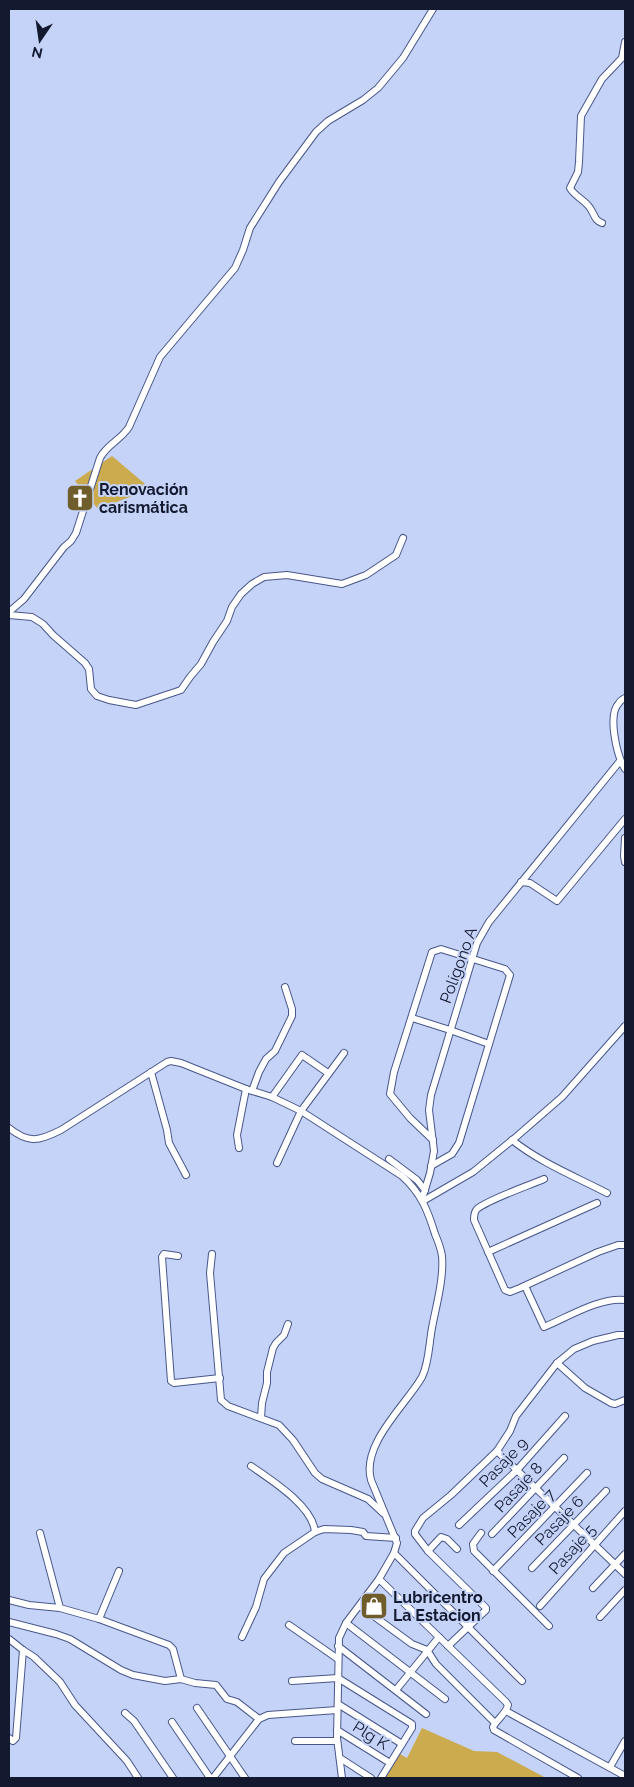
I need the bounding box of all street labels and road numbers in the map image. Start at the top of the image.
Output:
street label: Polígono A [436,924,481,1006]
street label: Pasaje 9 [475,1434,532,1491]
street label: Pasaje 8 [490,1458,546,1516]
street label: Pasaje 7 [503,1485,560,1542]
street label: Pasaje 6 [531,1492,588,1549]
street label: Pasaje 5 [545,1520,600,1578]
street label: Plg K [349,1717,393,1754]

